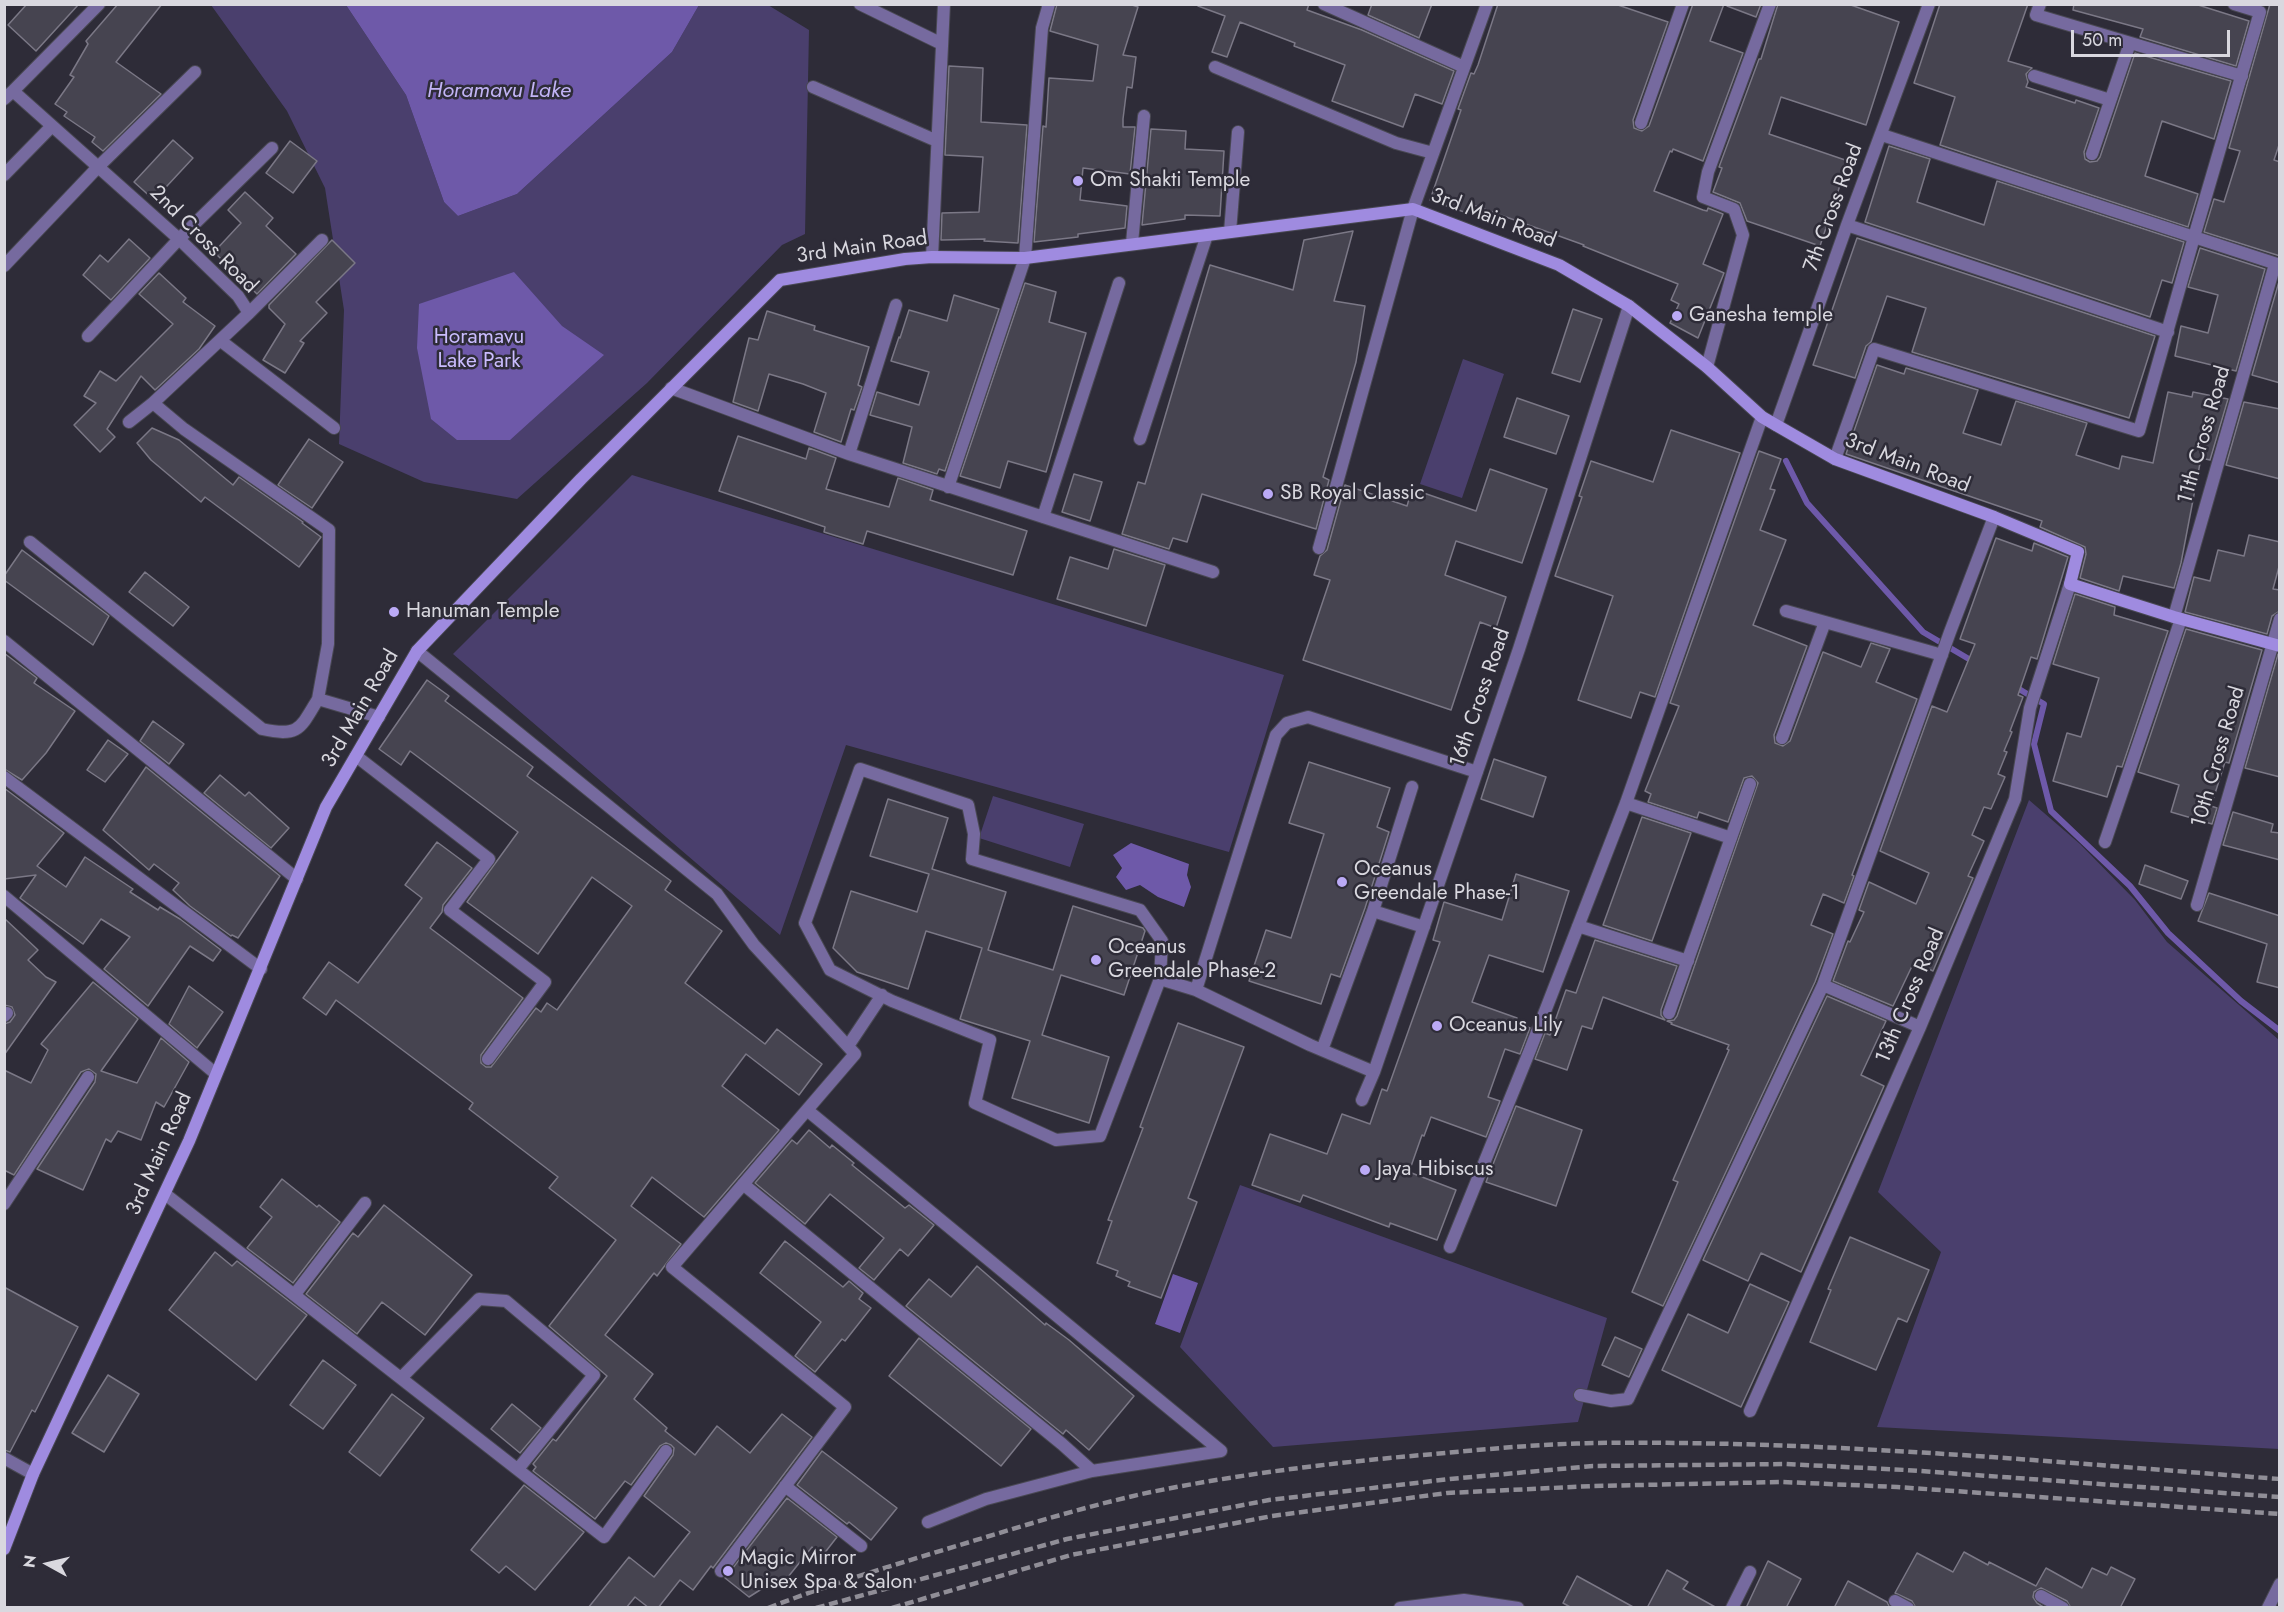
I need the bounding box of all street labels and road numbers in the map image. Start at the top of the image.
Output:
street label: 7th Cross Road [1799,140,1869,276]
street label: 2nd Cross Road [144,181,262,299]
street label: 3rd Main Road [1427,184,1559,254]
street label: 3rd Main Road [795,226,929,270]
street label: 11th Cross Road [2173,363,2237,507]
street label: 3rd Main Road [1841,429,1973,499]
street label: 16th Cross Road [1445,625,1517,771]
street label: 3rd Main Road [317,645,405,773]
street label: 10th Cross Road [2187,684,2251,830]
street label: 13th Cross Road [1871,925,1951,1067]
street label: 3rd Main Road [122,1089,198,1219]

